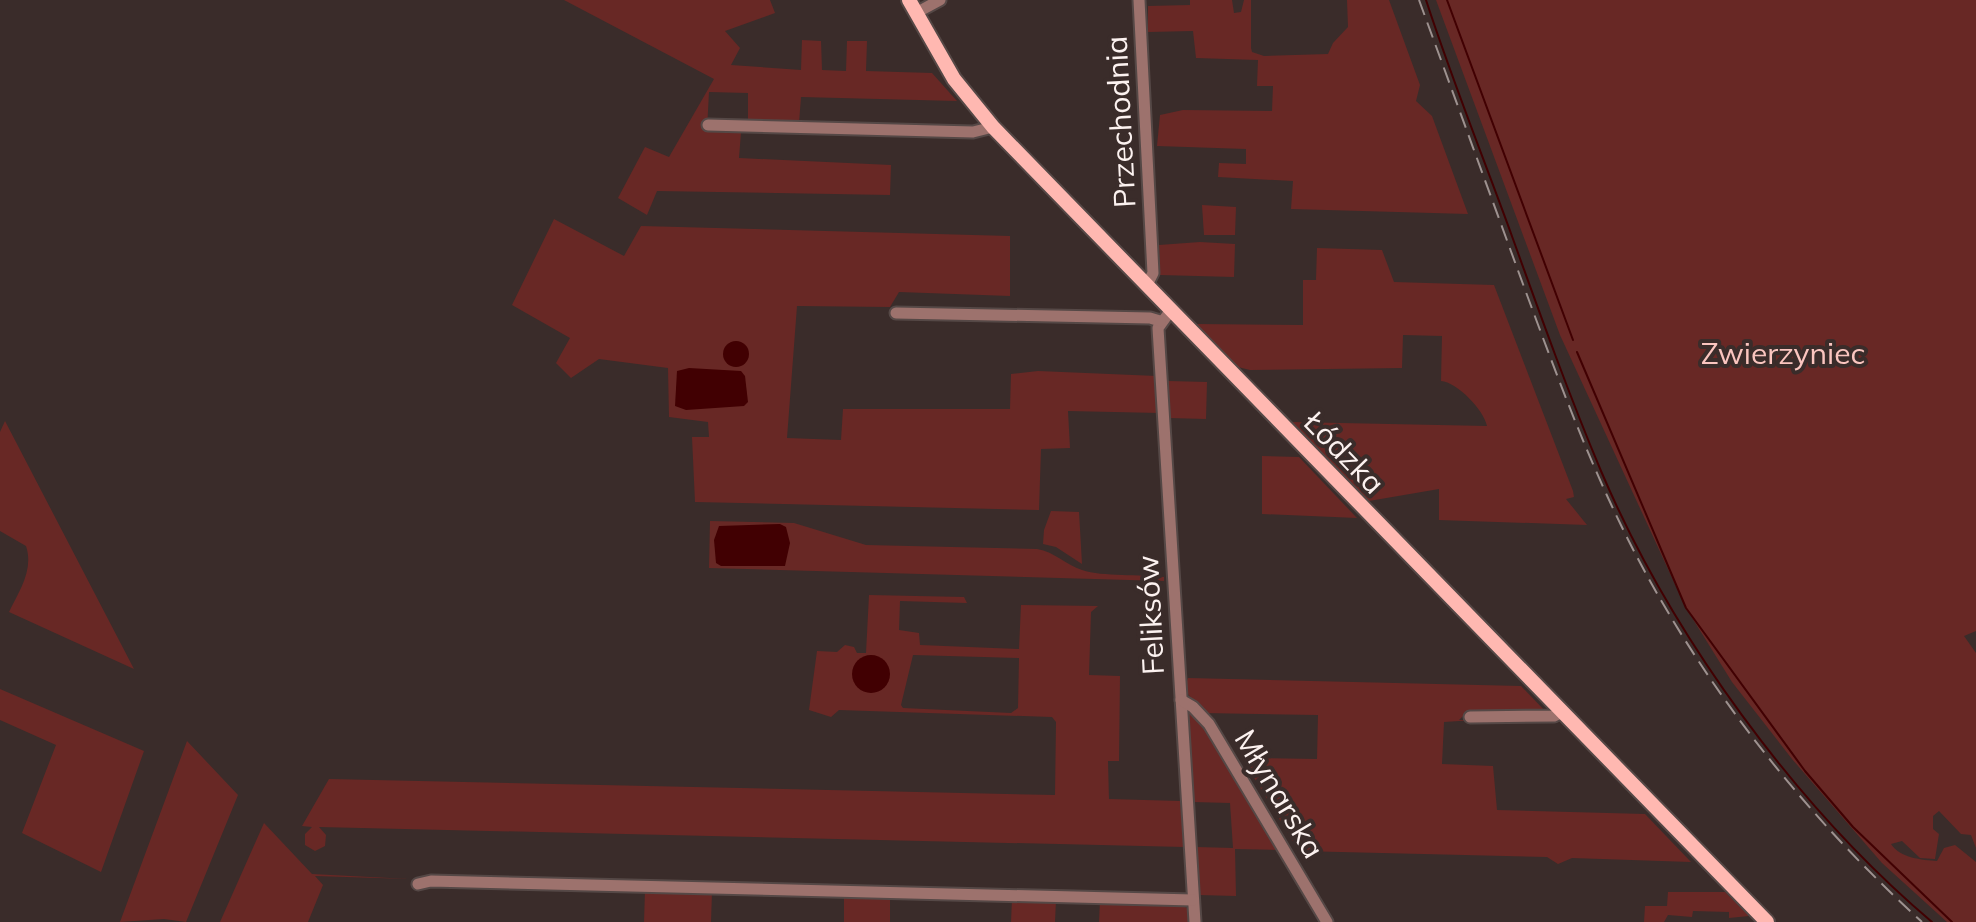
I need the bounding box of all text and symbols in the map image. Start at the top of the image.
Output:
street label: Przechodnia [1097,35,1143,209]
park label: Zwierzyniec [1701,334,1865,372]
street label: Łódzka [1296,402,1393,502]
street label: Feliksów [1128,554,1172,676]
street label: Młynarska [1227,722,1333,865]

